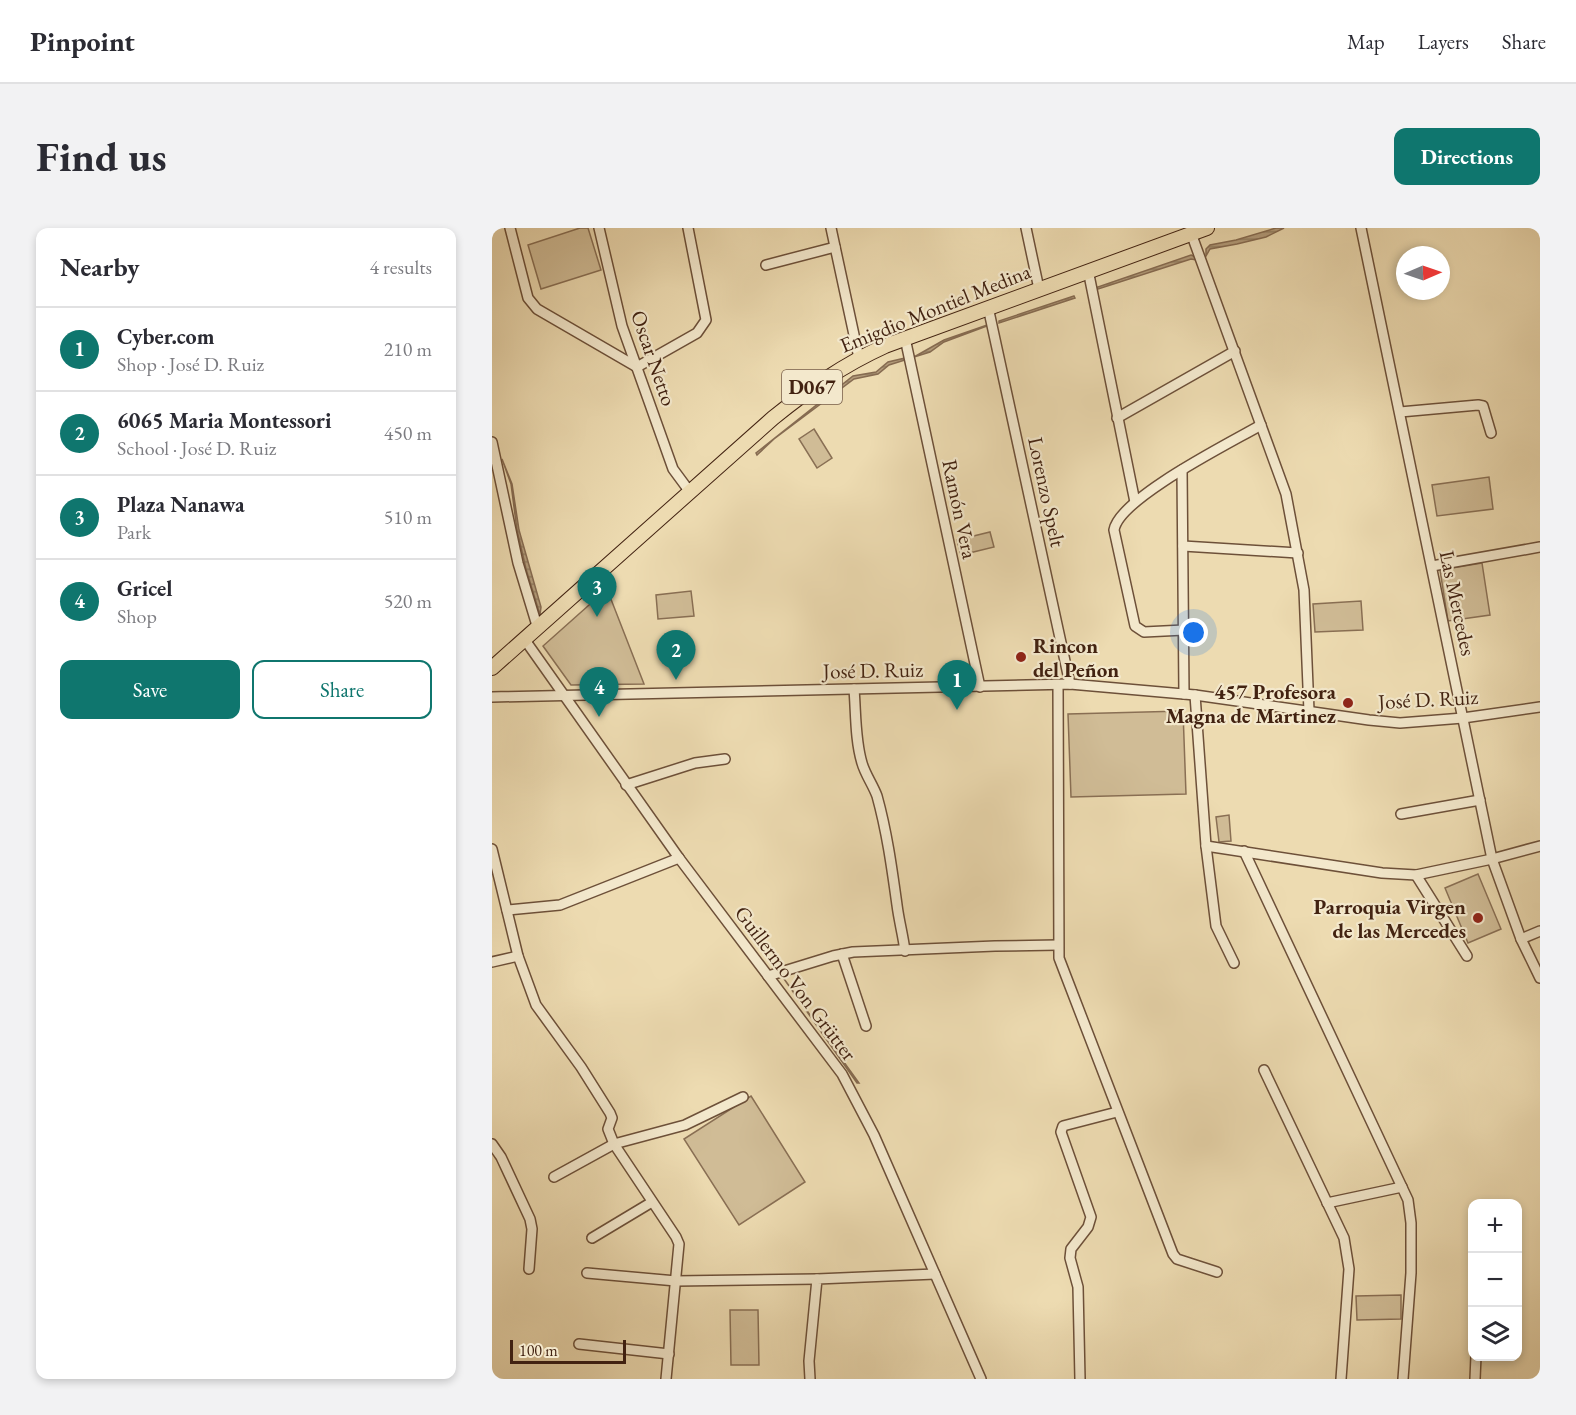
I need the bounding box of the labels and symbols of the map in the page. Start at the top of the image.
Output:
north arrow [1396,246,1450,300]
street label: Emigdio Montiel Medina [836,257,1035,359]
street label: Oscar Netto [625,307,683,409]
road number: D067 [782,370,842,404]
street label: Lorenzo Spelt [1022,434,1072,550]
street label: Ramón Vera [936,457,984,562]
street label: Las Mercedes [1434,548,1482,658]
pin: 3 [578,568,616,617]
your location [1179,618,1208,647]
pin: 2 [656,630,696,680]
place label: Rincon del Peñon [1033,632,1119,683]
marker: Rincon del Peñon [1014,650,1028,664]
street label: José D. Ruiz [821,656,923,684]
pin: 1 [938,660,976,710]
pin: 4 [580,668,618,717]
place label: 457 Profesora Magna de Martinez [1166,678,1337,729]
street label: José D. Ruiz [1375,683,1479,715]
marker: 457 Profesora Magna de Martinez [1341,696,1355,710]
place label: Parroquia Virgen de las Mercedes [1314,893,1466,944]
street label: Guillermo Von Grütter [729,900,863,1066]
marker: Parroquia Virgen de las Mercedes [1471,911,1485,925]
scale bar [510,1337,626,1364]

